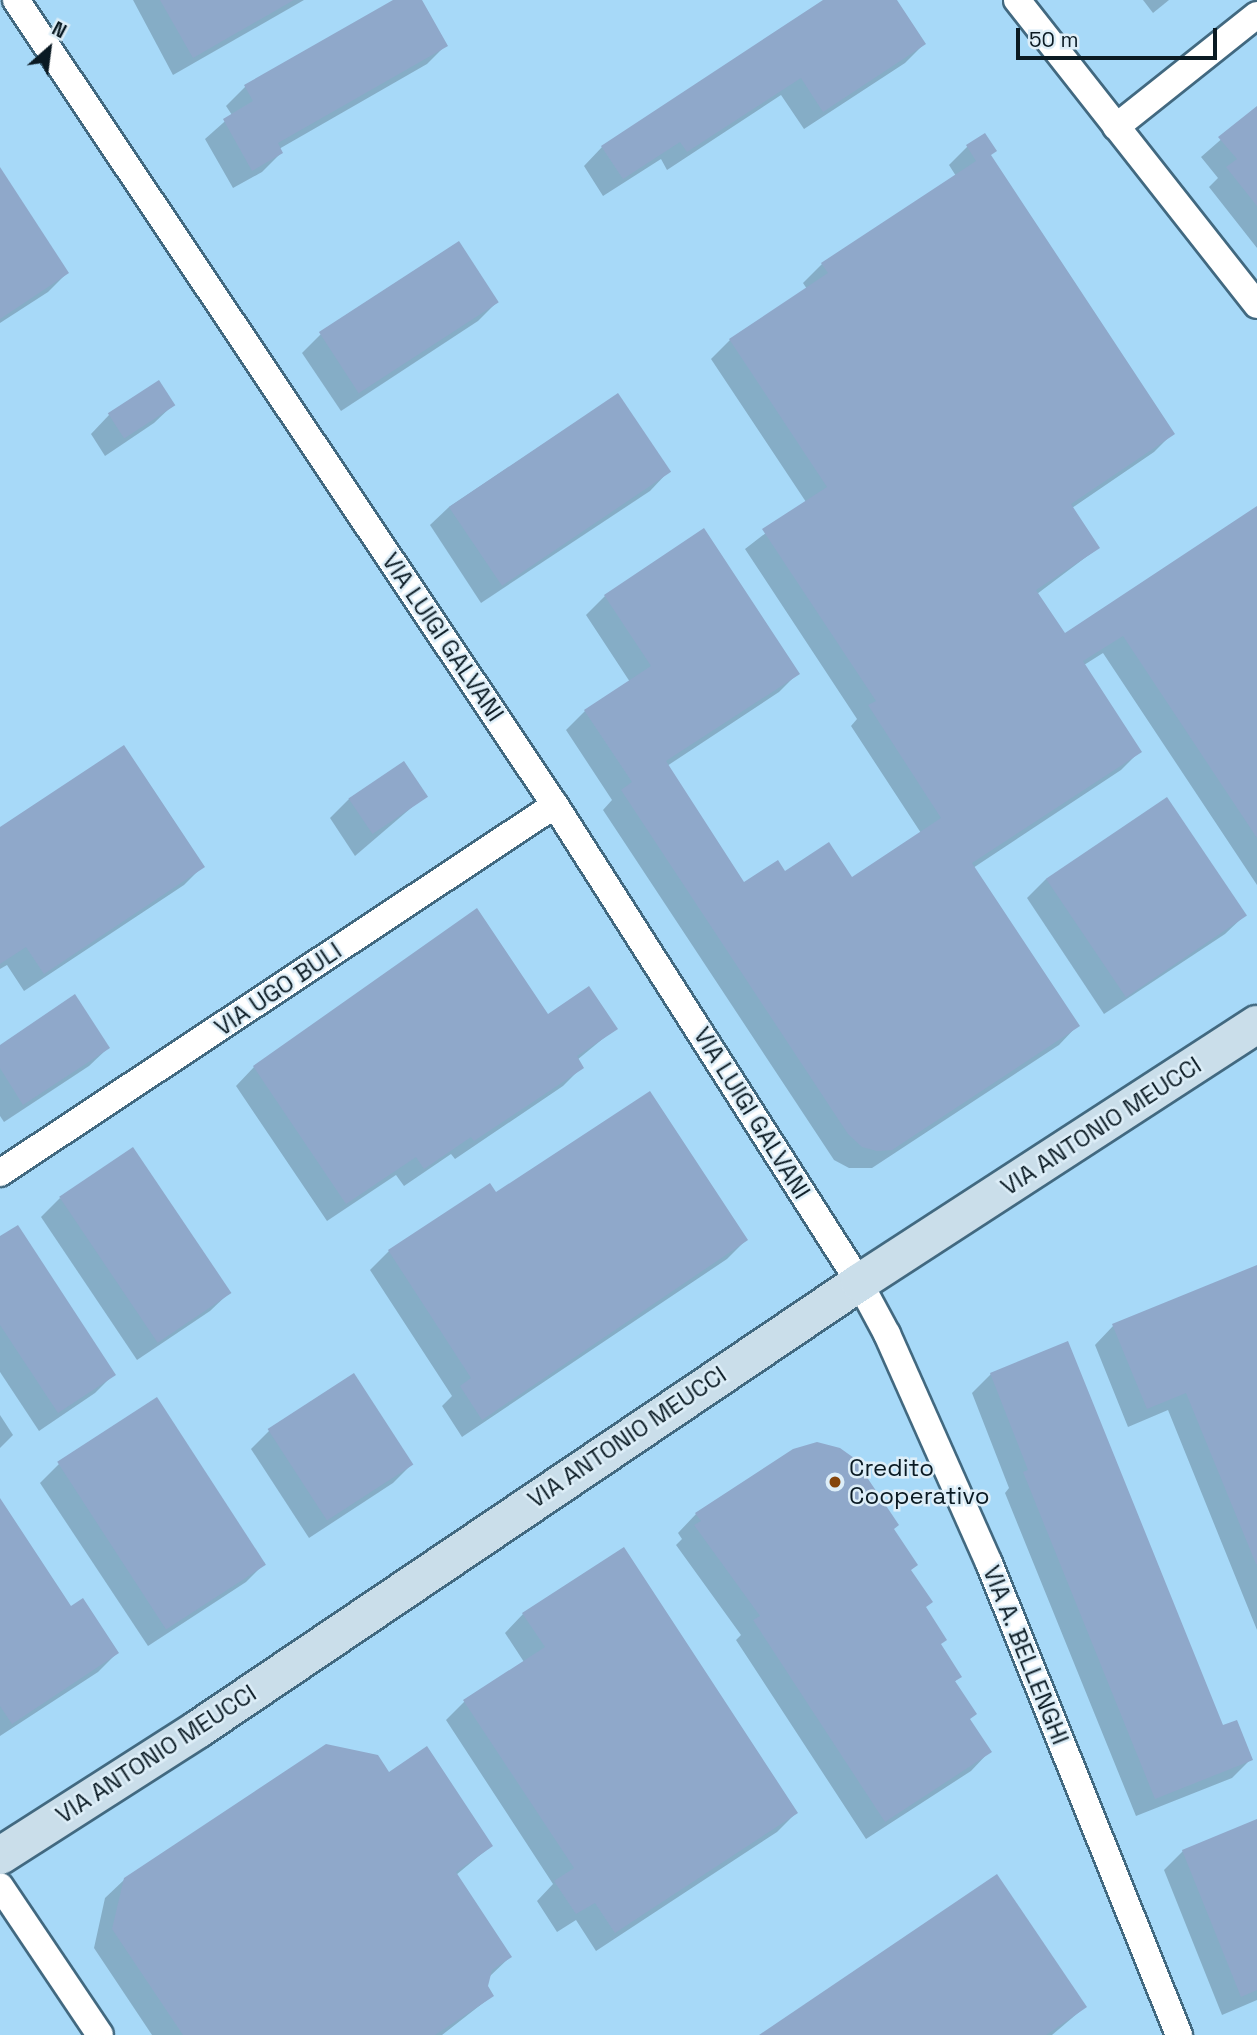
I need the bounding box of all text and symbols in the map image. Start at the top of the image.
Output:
north arrow [14,14,84,84]
scale bar [1019,14,1220,58]
text: N [48,16,71,44]
text: 50 m [1029,26,1079,53]
street label: VIA LUIGI GALVANI [376,547,510,727]
street label: VIA UGO BULI [209,936,347,1042]
street label: VIA LUIGI GALVANI [688,1022,816,1204]
street label: VIA ANTONIO MEUCCI [995,1050,1207,1202]
street label: VIA ANTONIO MEUCCI [522,1360,732,1514]
place label: Credito Cooperativo [849,1454,990,1510]
marker: Credito Cooperativo [827,1474,843,1490]
street label: VIA A. BELLENGHI [977,1561,1075,1749]
street label: VIA ANTONIO MEUCCI [50,1678,262,1830]

